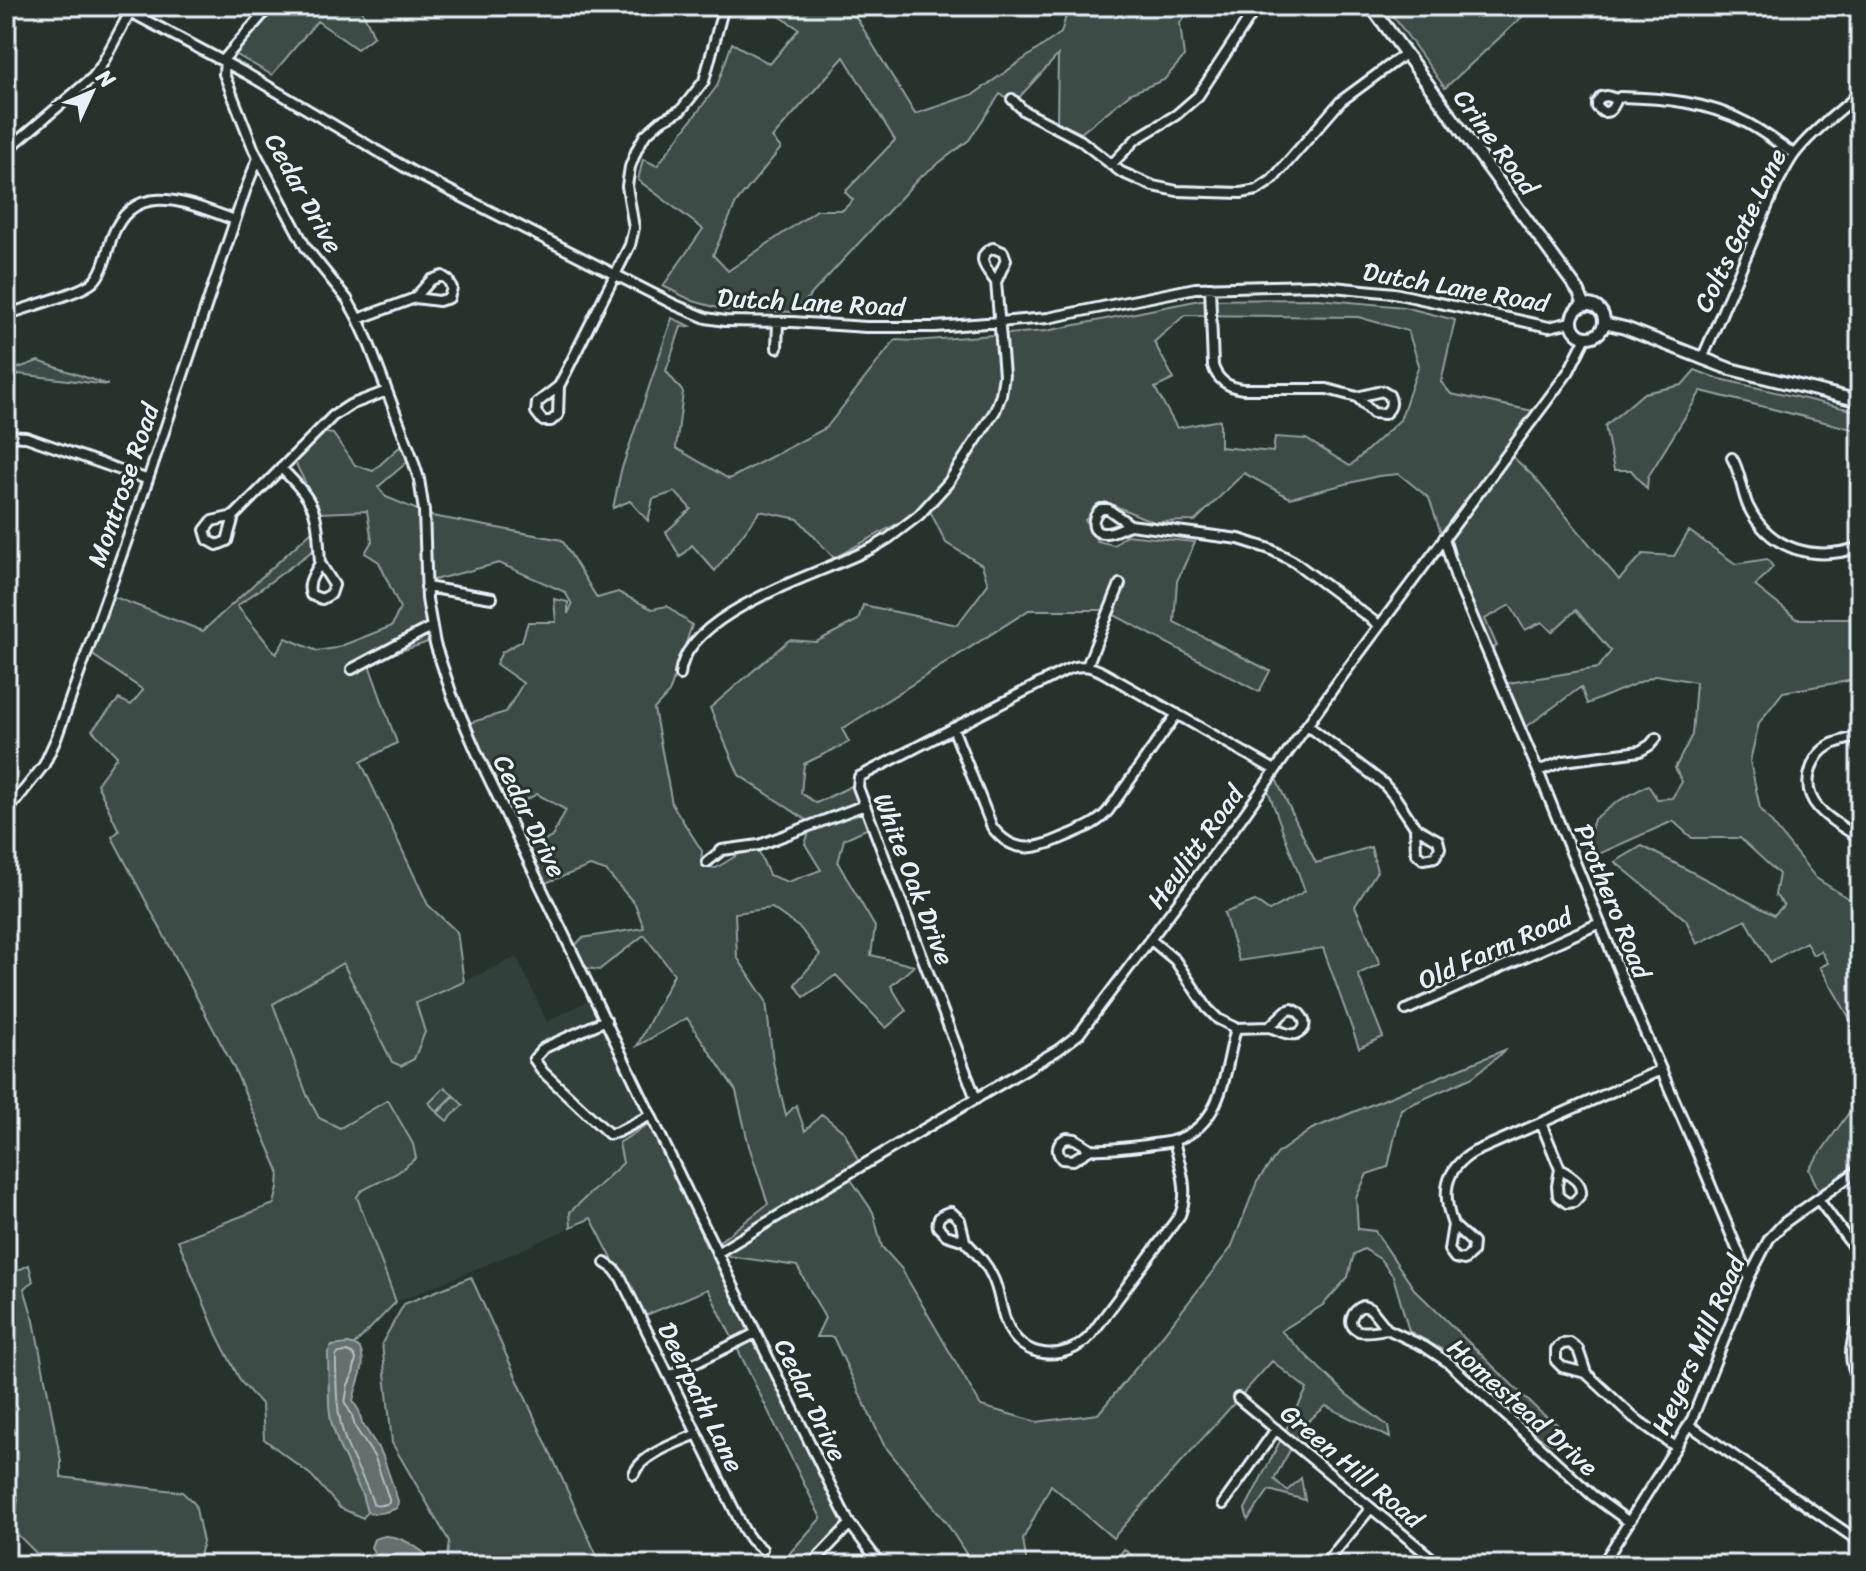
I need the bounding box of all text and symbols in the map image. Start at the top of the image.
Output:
north arrow [52,52,132,132]
text: N [86,59,126,98]
street label: Crine Road [1441,78,1552,207]
street label: Cedar Drive [252,124,356,262]
street label: Colts Gate Lane [1680,140,1800,320]
street label: Dutch Lane Road [1359,248,1555,326]
street label: Dutch Lane Road [716,274,908,330]
street label: Montrose Road [73,395,173,573]
street label: Cedar Drive [480,746,580,886]
street label: Heulitt Road [1134,773,1257,919]
street label: White Oak Drive [860,786,968,972]
street label: Prothero Road [1561,816,1666,988]
street label: Old Farm Road [1410,892,1582,1003]
street label: Heyers Mill Road [1638,1246,1759,1442]
street label: Deerpath Lane [645,1314,757,1480]
street label: Homestead Drive [1436,1326,1610,1488]
street label: Cedar Drive [761,1330,861,1470]
street label: Green Hill Road [1269,1391,1436,1542]

